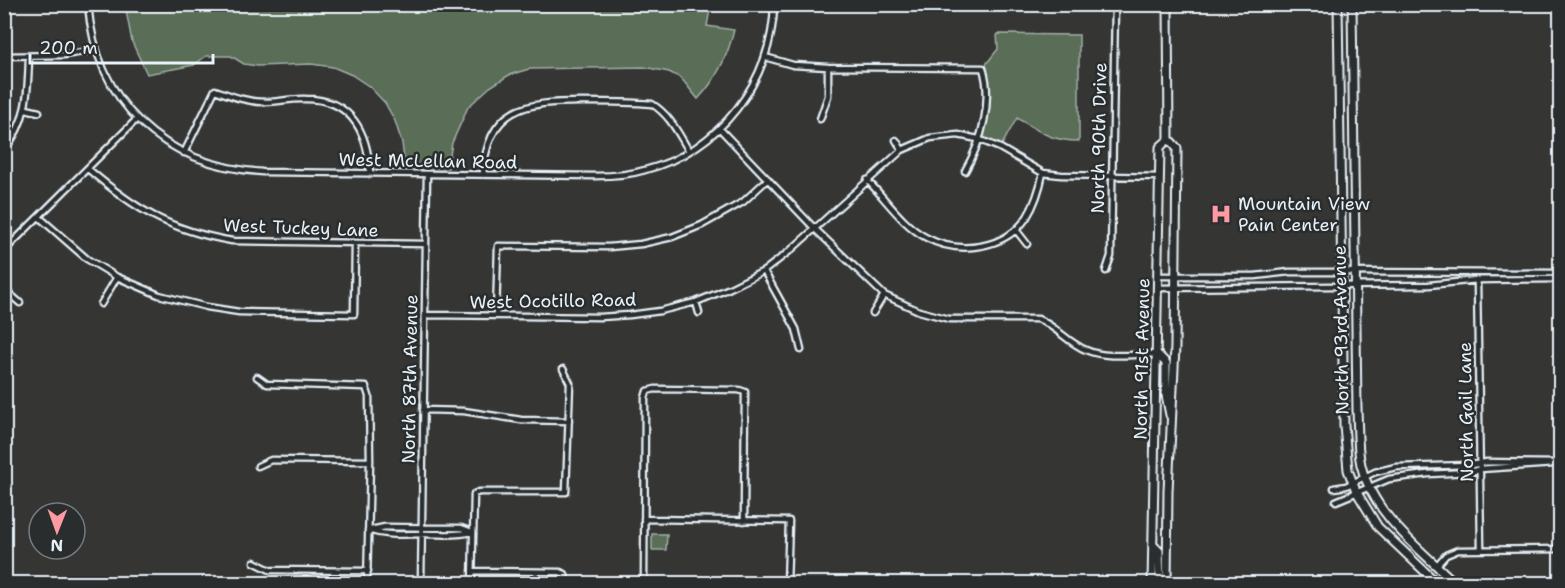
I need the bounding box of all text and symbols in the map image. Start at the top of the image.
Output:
scale bar [30,27,213,65]
text: 200 m [39,36,98,60]
street label: North 90th Drive [1086,62,1112,214]
street label: West McLellan Road [338,147,518,175]
place label: Mountain View Pain Center [1238,192,1371,237]
hospital icon: Mountain View Pain Center [1209,202,1233,226]
street label: West Tuckey Lane [223,213,379,243]
street label: North 93rd Avenue [1328,245,1354,415]
street label: North 91st Avenue [1129,278,1155,440]
street label: West Ocotillo Road [469,288,637,314]
street label: North 87th Avenue [397,294,423,464]
street label: North Gail Lane [1453,342,1479,482]
north arrow [27,501,87,561]
text: N [50,535,63,556]

